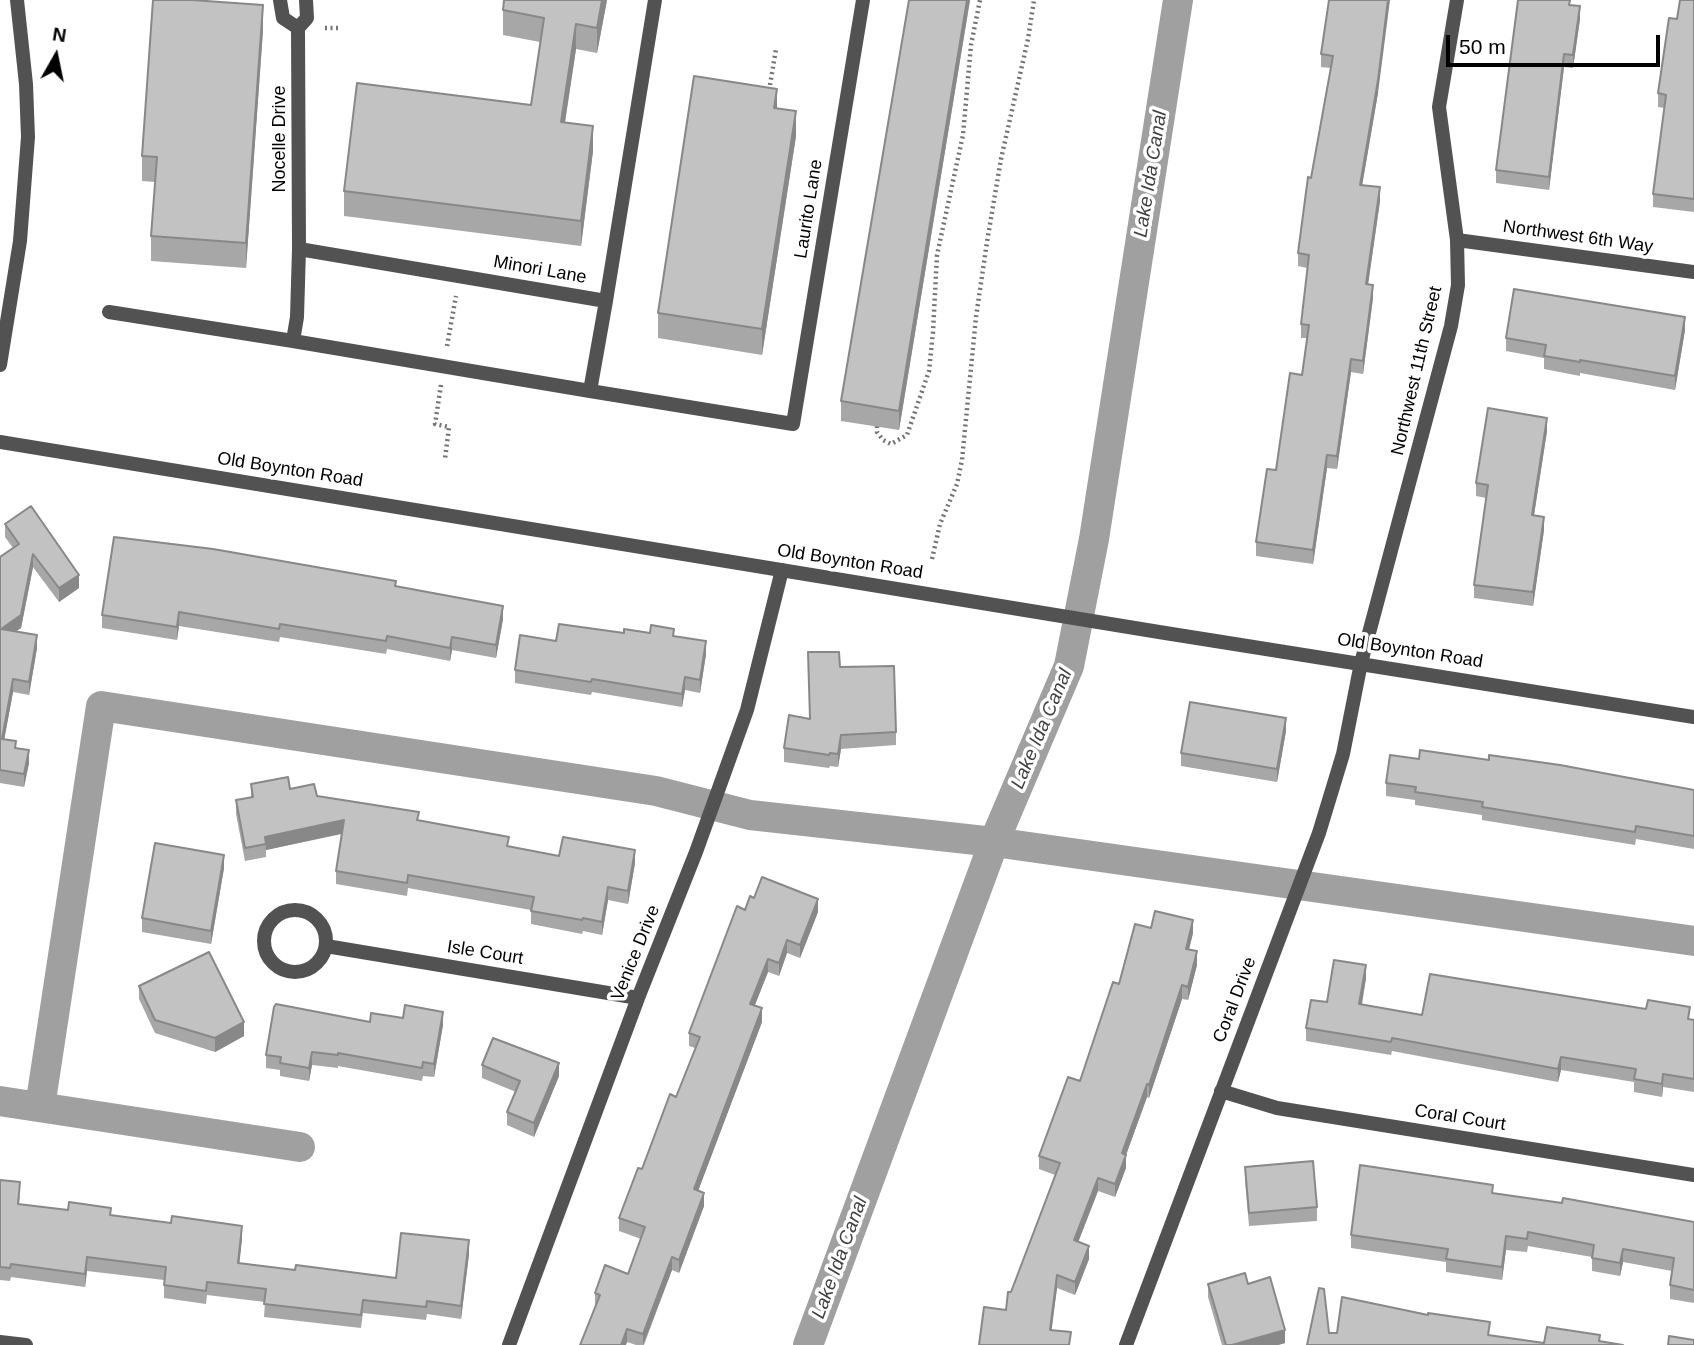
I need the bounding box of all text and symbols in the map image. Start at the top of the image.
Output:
north arrow [21,21,91,91]
scale bar [1449,21,1662,65]
text: N [51,23,68,46]
text: 50 m [1459,35,1506,58]
street label: Nocelle Drive [269,85,291,193]
water label: Lake Ida Canal [1130,109,1172,239]
street label: Laurito Lane [791,158,827,260]
street label: Northwest 6th Way [1502,216,1654,258]
street label: Minori Lane [492,251,588,289]
street label: Northwest 11th Street [1387,284,1447,458]
street label: Old Boynton Road [216,448,364,492]
street label: Old Boynton Road [776,540,924,584]
street label: Old Boynton Road [1336,629,1484,673]
water label: Lake Ida Canal [1007,666,1077,792]
street label: Venice Drive [607,902,665,1004]
street label: Isle Court [445,936,525,970]
street label: Coral Drive [1209,954,1261,1046]
street label: Coral Court [1413,1100,1507,1136]
water label: Lake Ida Canal [807,1194,873,1322]

